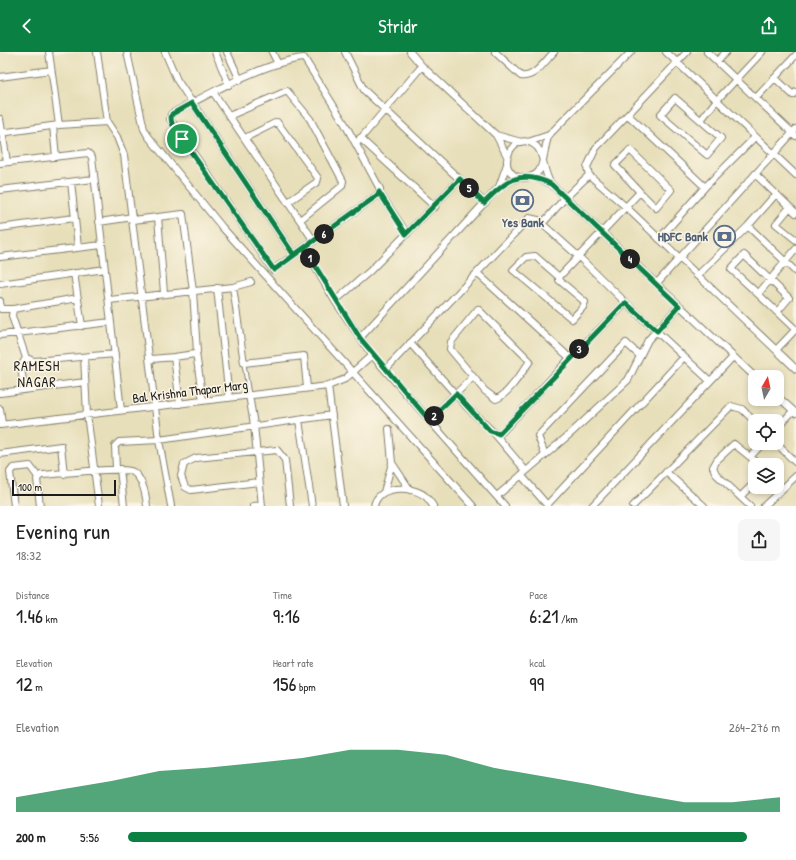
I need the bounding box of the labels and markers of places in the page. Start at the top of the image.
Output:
pin [165,122,199,156]
pin: 5 [459,178,479,198]
bank icon: Yes Bank [510,187,536,213]
place label: Yes Bank [502,213,545,231]
bank icon: HDFC Bank [711,223,737,249]
pin: 6 [314,224,334,244]
place label: HDFC Bank [658,227,709,245]
pin: 1 [300,248,320,268]
pin: 4 [620,249,640,269]
pin: 3 [569,339,589,359]
pin: 2 [424,406,444,426]

